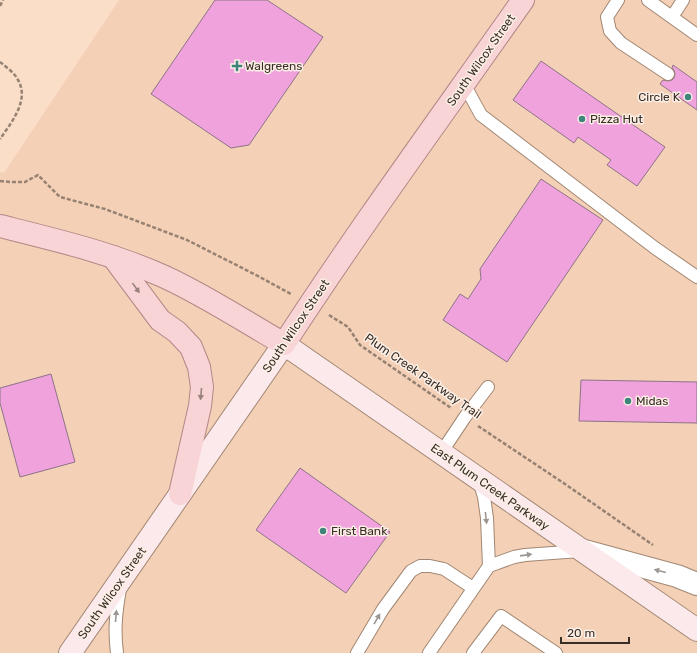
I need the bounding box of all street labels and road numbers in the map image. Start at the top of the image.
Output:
street label: South Wilcox Street [444,11,518,109]
street label: South Wilcox Street [260,277,333,375]
street label: Plum Creek Parkway Trail [362,330,484,422]
street label: East Plum Creek Parkway [428,441,552,534]
street label: South Wilcox Street [75,544,149,642]

